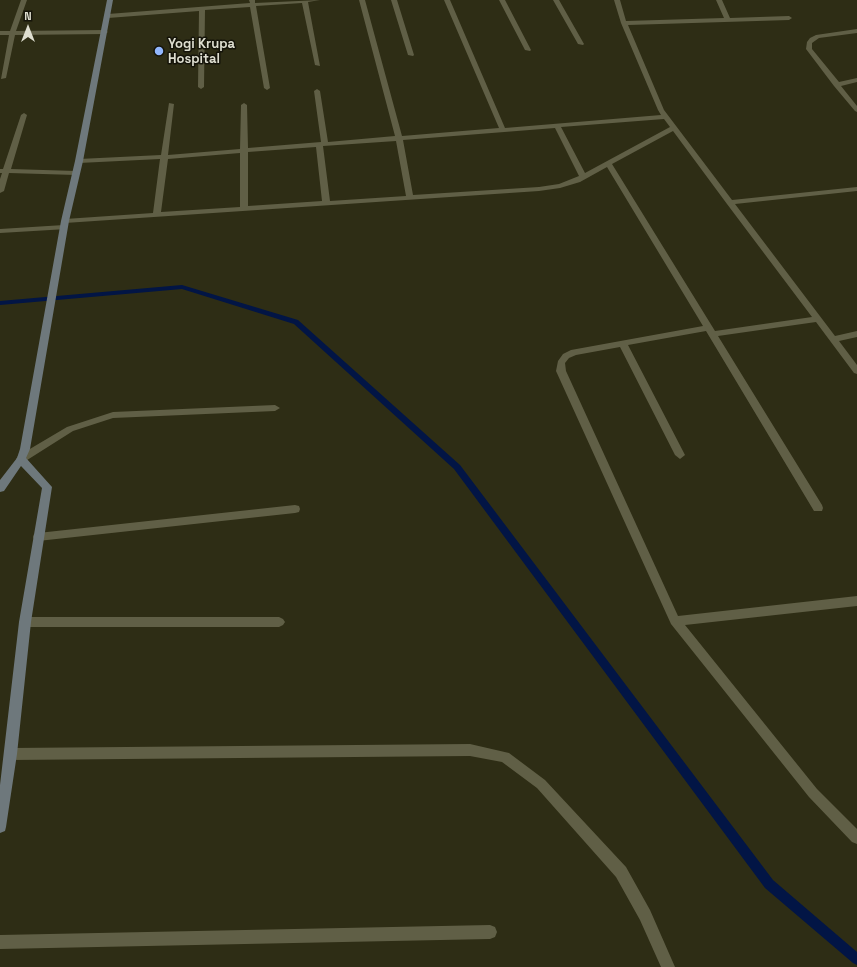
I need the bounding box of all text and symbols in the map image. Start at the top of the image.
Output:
north arrow [8,8,48,48]
text: N [24,9,32,23]
place label: Yogi Krupa Hospital [168,36,235,67]
marker: Yogi Krupa Hospital [153,45,165,57]

